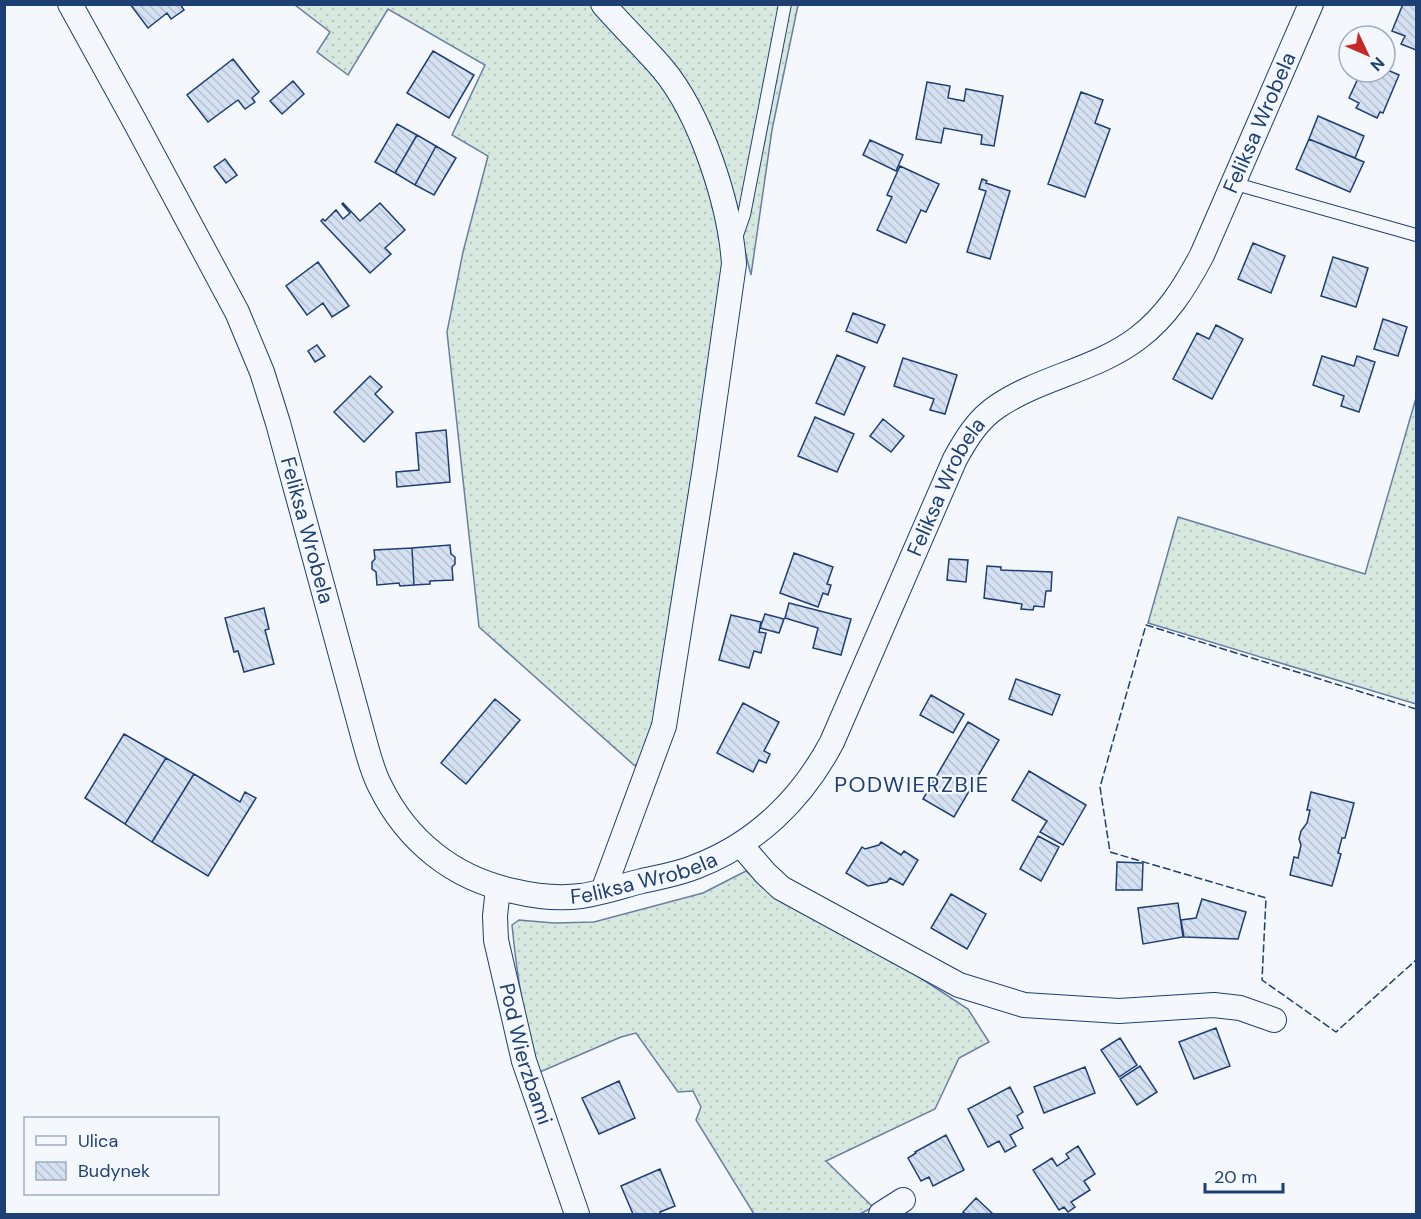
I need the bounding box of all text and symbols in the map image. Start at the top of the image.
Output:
north arrow [1337,24,1397,84]
street label: Feliksa Wrobela [1217,48,1302,198]
text: N [1366,53,1389,76]
street label: Feliksa Wrobela [900,411,992,560]
street label: Feliksa Wrobela [274,454,340,607]
district label: PODWIERZBIE [834,770,990,799]
street label: Feliksa Wrobela [569,845,722,911]
street label: Pod Wierzbami [492,981,559,1128]
legend [24,1117,219,1195]
text: Ulica [78,1129,118,1153]
scale bar [1205,1156,1283,1194]
text: Budynek [78,1159,150,1183]
text: 20 m [1214,1165,1257,1189]

